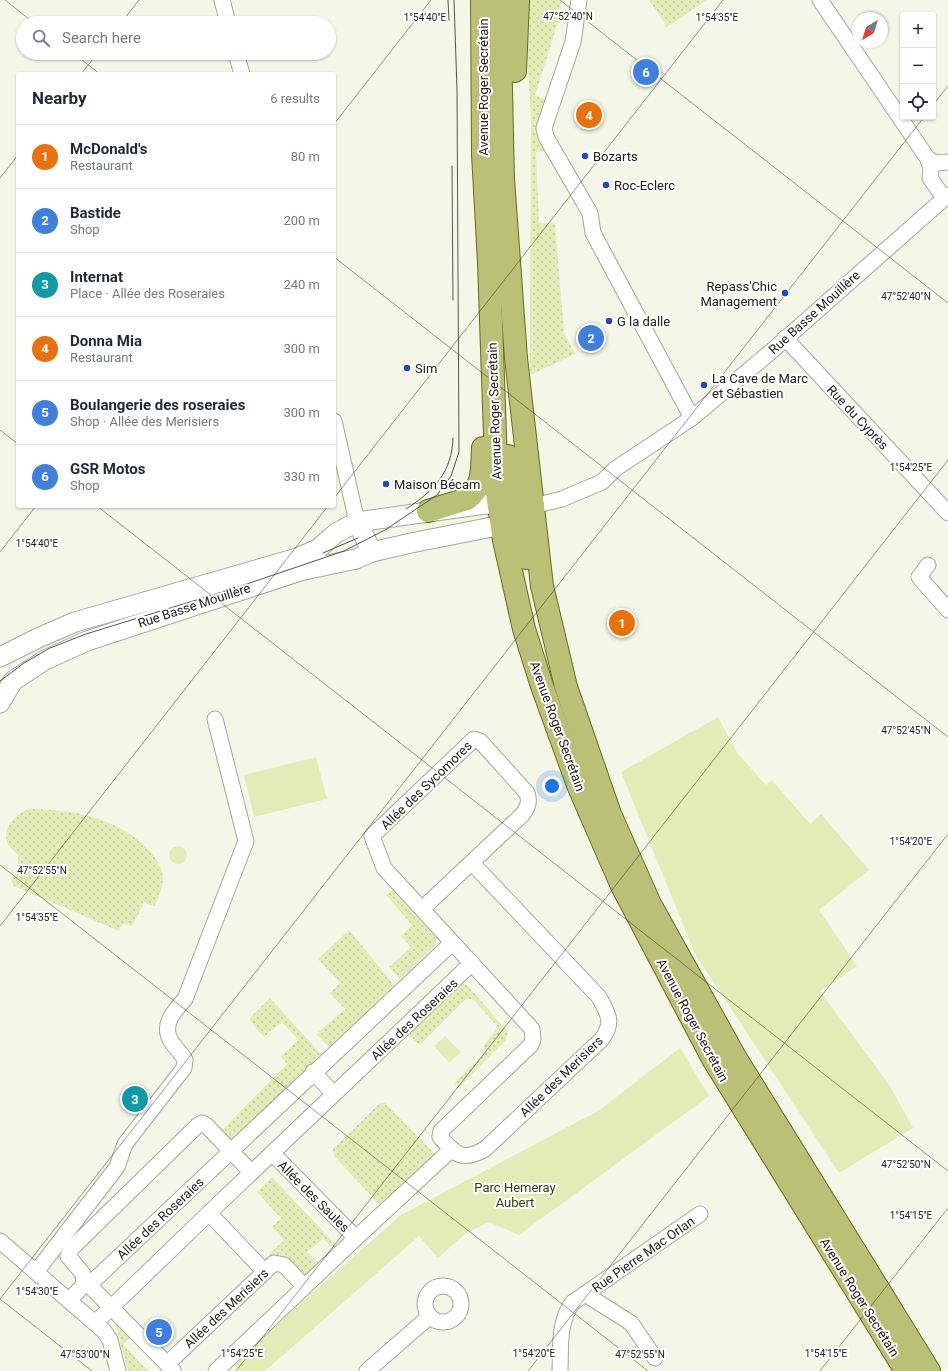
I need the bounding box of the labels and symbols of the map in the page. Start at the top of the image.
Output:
text: 47°52'40"N [543,11,593,22]
text: 1°54'40"E [404,12,447,23]
text: 1°54'35"E [696,12,739,23]
north arrow [852,12,888,48]
street label: Avenue Roger Secrétain [476,18,491,156]
pin: 6 [633,57,659,87]
pin: 4 [576,100,602,130]
place label: Bozarts [593,149,638,164]
marker: Bozarts [580,151,590,161]
place label: Roc-Eclerc [614,178,675,193]
marker: Roc-Eclerc [601,180,611,190]
street label: Rue Basse Mouillère [766,267,863,357]
place label: Repass'Chic Management [700,279,777,309]
marker: Repass'Chic Management [780,288,790,298]
text: 47°52'40"N [881,291,931,302]
place label: G la dalle [617,314,670,329]
marker: G la dalle [604,316,614,326]
pin: 2 [578,323,604,353]
street label: Avenue Roger Secrétain [485,342,504,480]
place label: Sim [415,361,437,376]
marker: Sim [402,363,412,373]
place label: La Cave de Marc et Sébastien [712,371,808,401]
marker: La Cave de Marc et Sébastien [699,380,709,390]
street label: Rue du Cyprès [824,382,892,453]
text: 1°54'25"E [890,462,933,473]
place label: Maison Bécam [394,477,480,492]
marker: Maison Bécam [381,479,391,489]
text: 1°54'40"E [16,538,59,549]
street label: Rue Basse Mouillère [136,580,252,631]
pin: 1 [609,608,635,638]
street label: Avenue Roger Secrétain [527,659,588,793]
text: 47°52'45"N [881,725,931,736]
street label: Allée des Sycomores [378,738,475,833]
your location [542,776,562,796]
text: 1°54'20"E [890,836,933,847]
text: 47°52'55"N [17,865,67,876]
text: 1°54'35"E [16,912,59,923]
street label: Avenue Roger Secrétain [654,956,731,1084]
street label: Allée des Roseraies [368,975,461,1063]
street label: Allée des Merisiers [517,1033,606,1120]
pin: 3 [122,1084,148,1114]
street label: Allée des Saules [275,1158,353,1235]
text: 47°52'50"N [881,1159,931,1170]
street label: Allée des Roseraies [114,1174,207,1262]
park label: Parc Hemeray Aubert [474,1180,556,1210]
text: 1°54'15"E [890,1210,933,1221]
street label: Rue Pierre Mac Orlan [589,1213,697,1295]
street label: Avenue Roger Secrétain [817,1235,902,1359]
street label: Allée des Merisiers [181,1265,272,1351]
text: 1°54'30"E [16,1286,59,1297]
pin: 5 [146,1317,172,1347]
text: 1°54'25"E [221,1348,264,1359]
text: 1°54'20"E [513,1348,556,1359]
text: 1°54'15"E [805,1348,848,1359]
text: 47°53'00"N [60,1349,110,1360]
text: 47°52'55"N [615,1349,665,1360]

